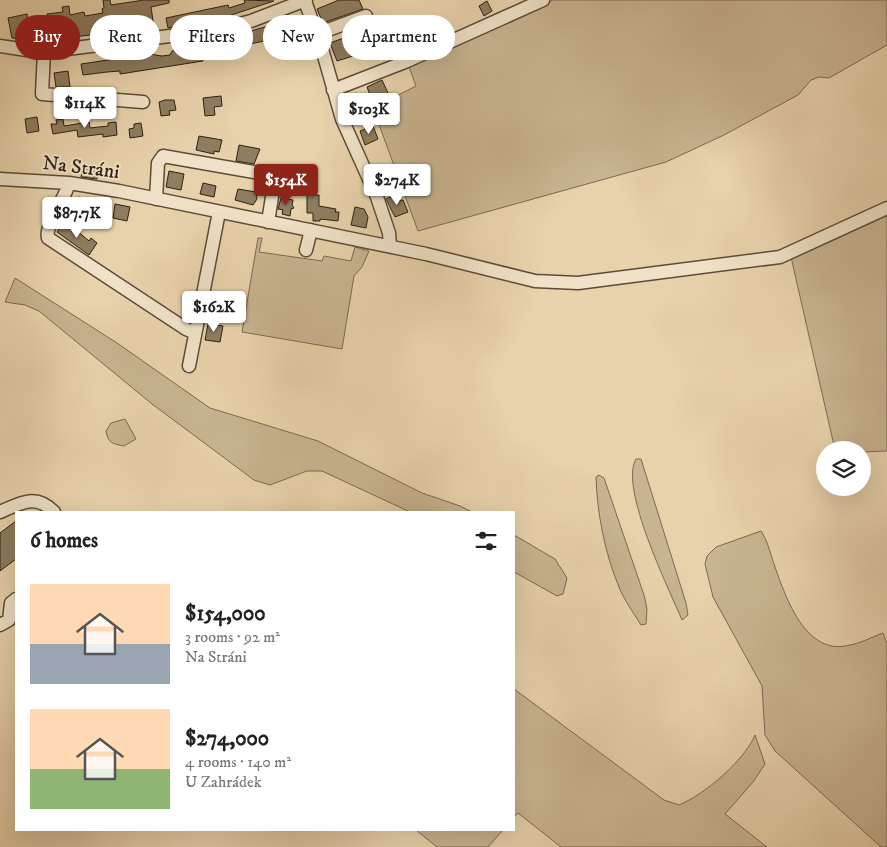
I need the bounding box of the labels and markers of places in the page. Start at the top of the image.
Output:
pin: $114K [50,86,120,129]
pin: $103K [334,92,404,135]
pin: $154K [251,164,321,206]
pin: $274K [362,164,432,206]
pin: $87.7K [36,196,118,239]
pin: $162K [179,290,249,333]

